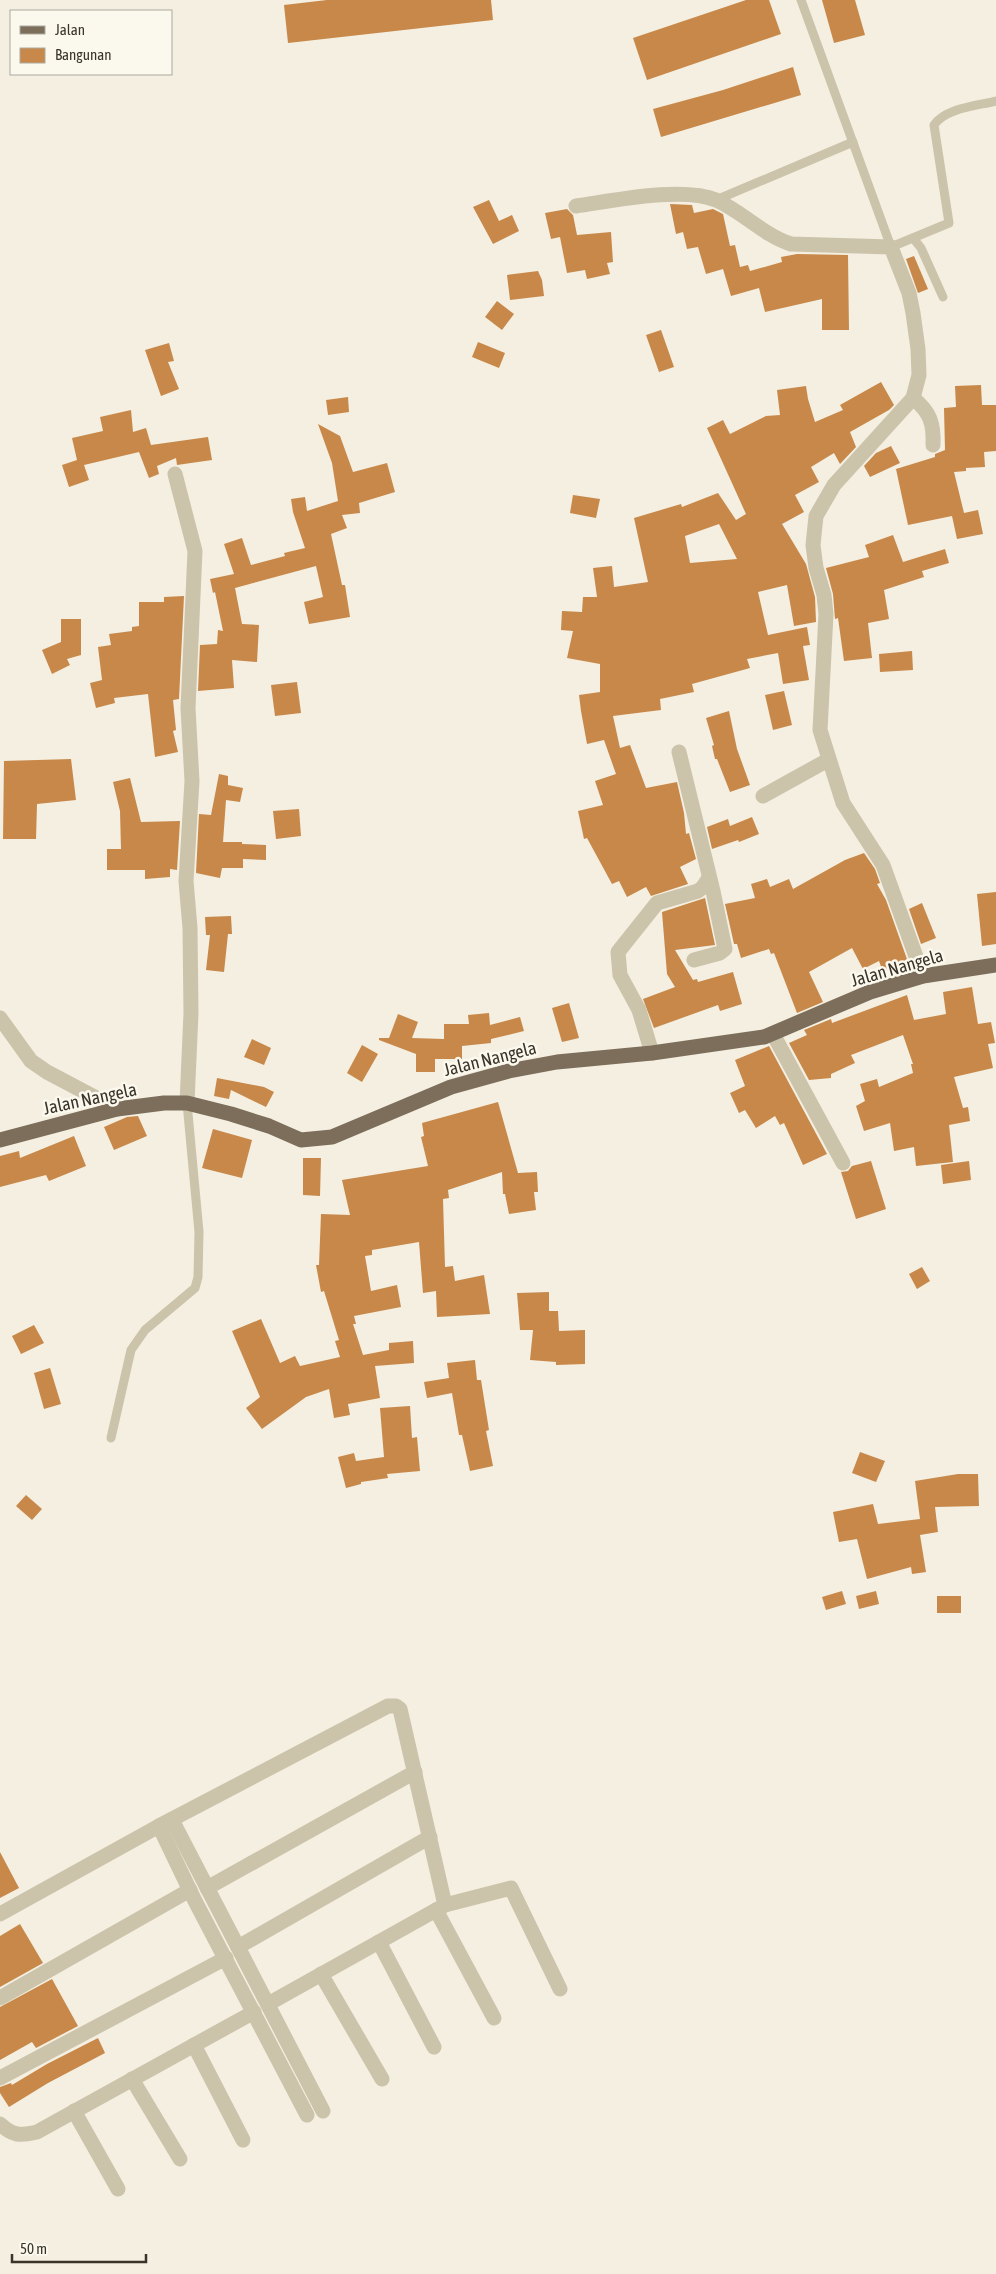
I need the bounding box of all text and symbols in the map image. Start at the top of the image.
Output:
legend [10,10,172,75]
text: Jalan [55,21,85,38]
text: Bangunan [55,46,112,63]
street label: Jalan Nangela [848,944,945,991]
street label: Jalan Nangela [441,1037,538,1080]
street label: Jalan Nangela [41,1078,138,1119]
scale bar [12,2232,146,2264]
text: 50 m [20,2240,47,2257]

